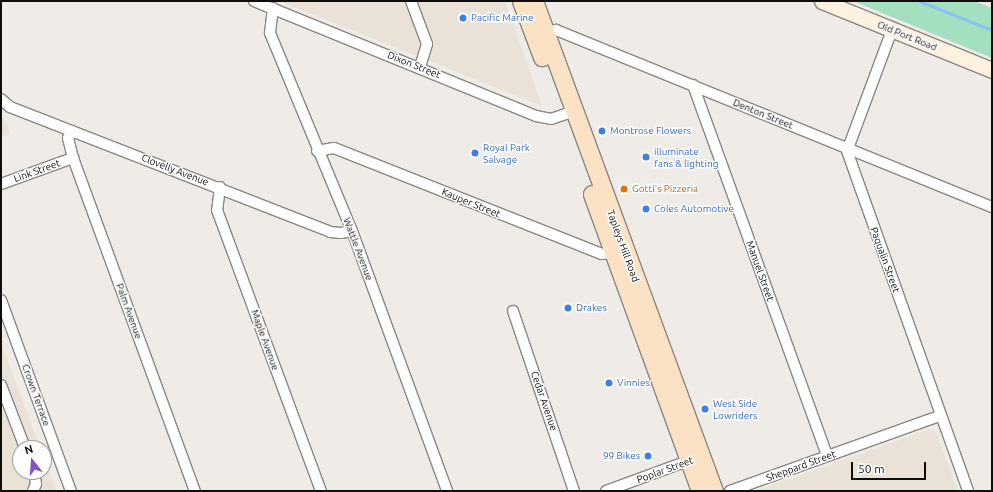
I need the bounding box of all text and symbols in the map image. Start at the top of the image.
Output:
place label: Pacific Marine [471,12,534,24]
marker: Pacific Marine [458,13,468,23]
street label: Old Port Road [875,19,939,53]
street label: Dixon Street [386,49,442,81]
street label: Denton Street [731,96,795,132]
place label: Montrose Flowers [610,125,691,137]
marker: Montrose Flowers [597,126,607,136]
place label: Royal Park Salvage [483,141,530,164]
place label: illuminate fans & lighting [654,145,718,168]
marker: Royal Park Salvage [470,148,480,158]
street label: Clovelly Avenue [140,152,210,188]
marker: illuminate fans & lighting [641,152,651,162]
street label: Link Street [12,157,62,185]
place label: Gotti's Pizzeria [632,183,698,195]
marker: Gotti's Pizzeria [619,184,629,194]
street label: Kauper Street [440,186,502,220]
place label: Coles Automotive [654,203,734,215]
marker: Coles Automotive [641,204,651,214]
street label: Tapleys Hill Road [604,208,642,284]
street label: Wattle Avenue [341,216,375,282]
street label: Paqualin Street [868,226,902,294]
street label: Manuel Street [743,239,777,303]
street label: Palm Avenue [113,282,145,340]
place label: Drakes [576,302,607,314]
marker: Drakes [563,303,573,313]
street label: Maple Avenue [248,308,282,372]
street label: Crown Terrace [19,362,53,428]
street label: Cedar Avenue [528,370,560,432]
place label: Vinnies [617,377,650,389]
marker: Vinnies [604,378,614,388]
place label: West Side Lowriders [713,397,757,420]
marker: West Side Lowriders [700,404,710,414]
north arrow [12,440,52,480]
text: N [23,443,34,456]
street label: Sheppard Street [765,448,837,484]
place label: 99 Bikes [603,450,640,462]
marker: 99 Bikes [643,451,653,461]
street label: Poplar Street [635,454,695,486]
scale bar [853,454,928,480]
text: 50 m [858,462,885,475]

